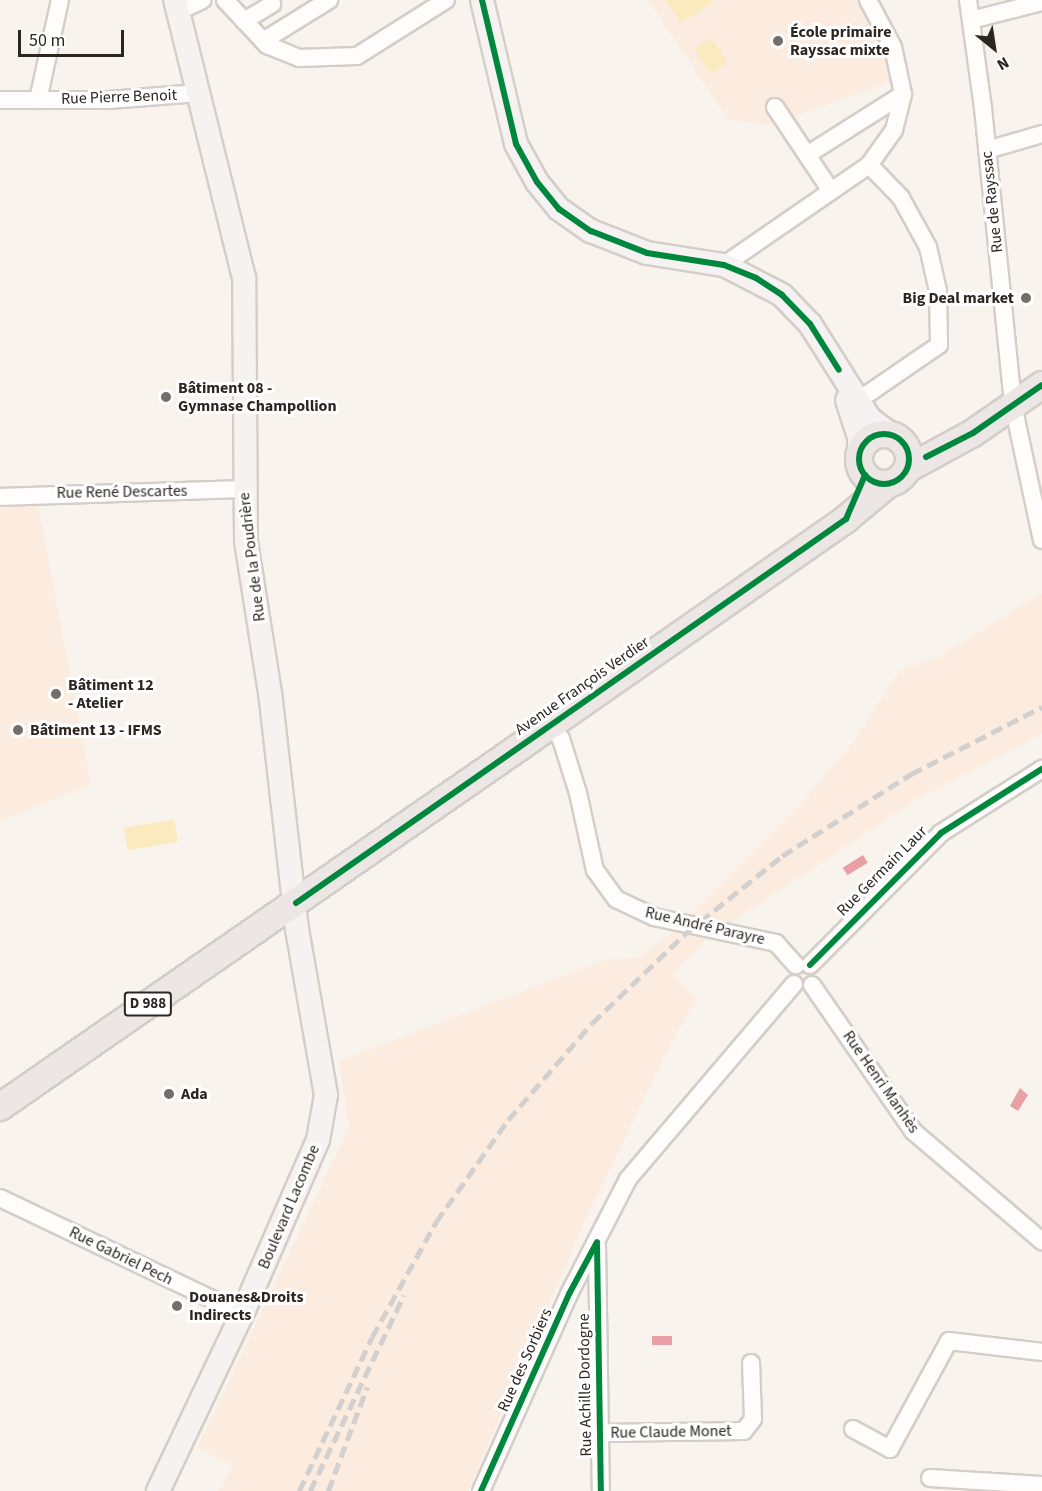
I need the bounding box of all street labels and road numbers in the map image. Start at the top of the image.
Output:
street label: Rue Pierre Benoit [61,85,177,109]
street label: Rue de Rayssac [977,150,1007,254]
street label: Rue René Descartes [56,481,188,503]
street label: Rue de la Poudrière [235,491,269,623]
street label: Avenue François Verdier [511,632,653,740]
street label: Rue Germain Laur [833,822,931,920]
street label: Rue André Parayre [643,903,767,949]
road number: D 988 [122,992,174,1016]
street label: Rue Henri Manhès [839,1027,923,1137]
street label: Boulevard Lacombe [254,1142,324,1272]
street label: Rue Gabriel Pech [66,1223,176,1289]
street label: Rue des Sorbiers [494,1305,556,1415]
street label: Rue Achille Dordogne [574,1313,596,1457]
street label: Rue Claude Monet [610,1421,732,1443]

